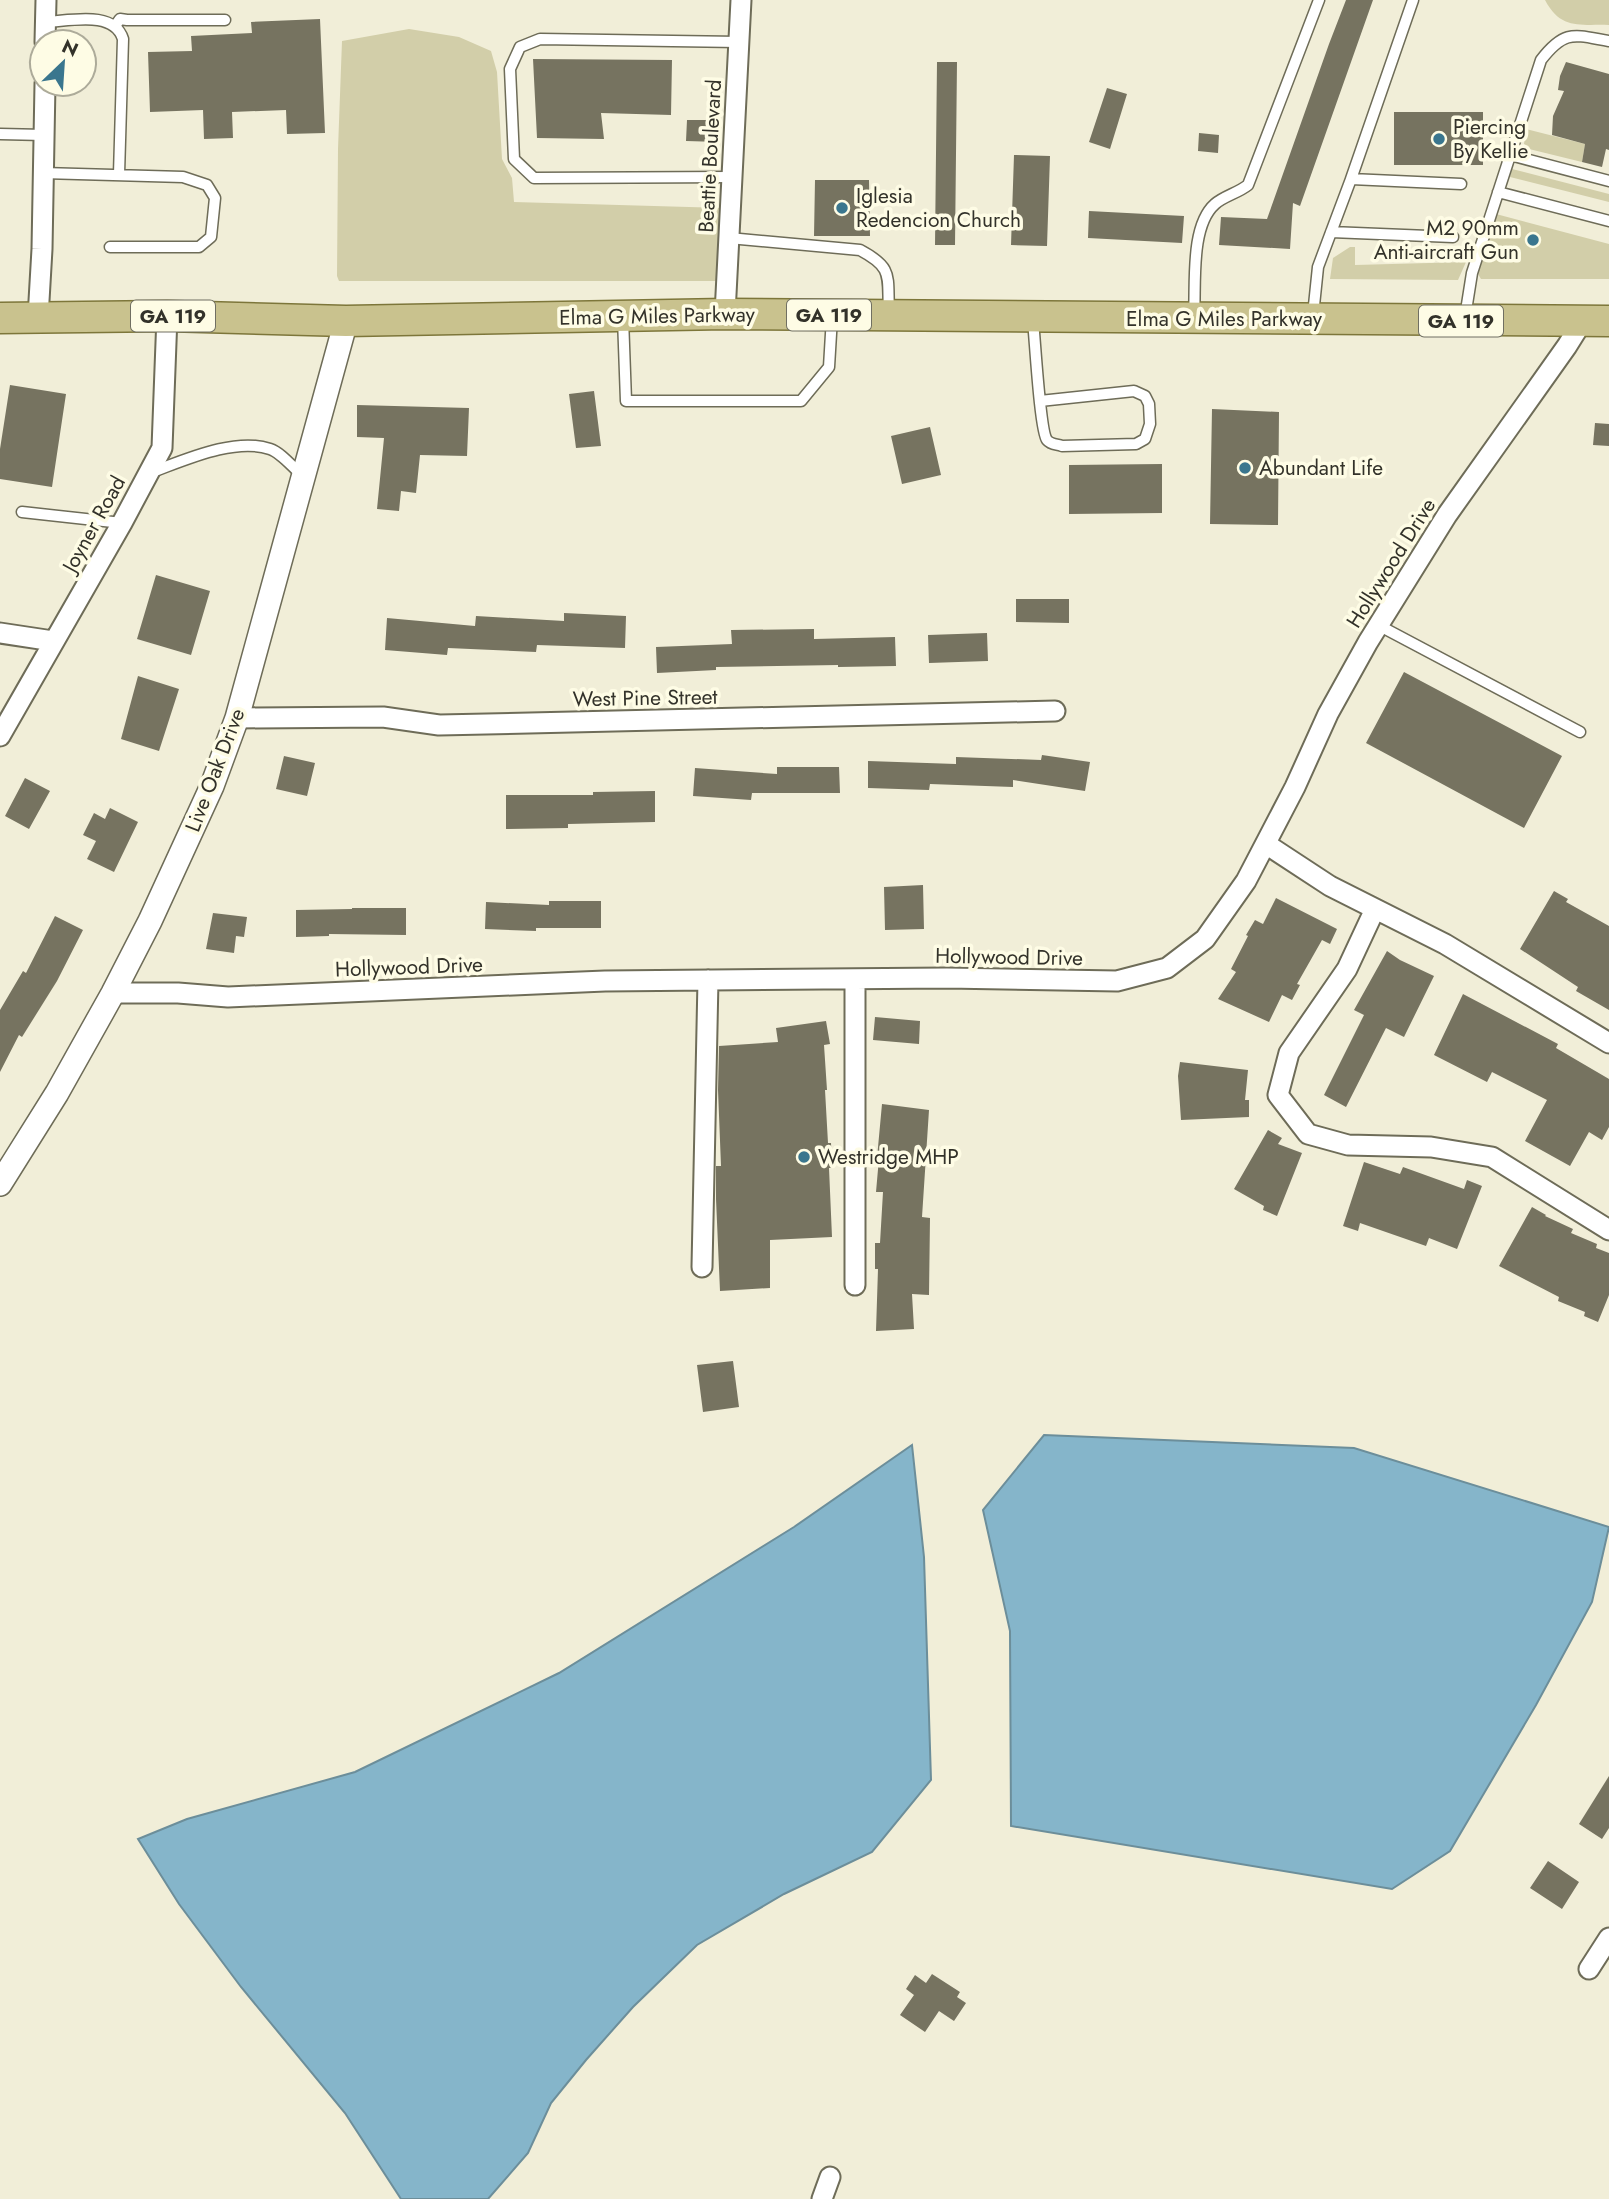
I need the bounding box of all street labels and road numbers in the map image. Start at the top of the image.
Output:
street label: Beattie Boulevard [691,79,729,233]
street label: Elma G Miles Parkway [559,299,756,333]
road number: GA 119 [131,300,215,332]
road number: GA 119 [787,300,871,330]
street label: Elma G Miles Parkway [1126,304,1323,334]
road number: GA 119 [1419,306,1503,336]
street label: Joyner Road [54,470,133,580]
street label: Hollywood Drive [1339,492,1443,634]
street label: West Pine Street [572,682,718,714]
street label: Live Oak Drive [178,704,252,836]
street label: Hollywood Drive [935,941,1083,973]
street label: Hollywood Drive [335,949,484,985]

